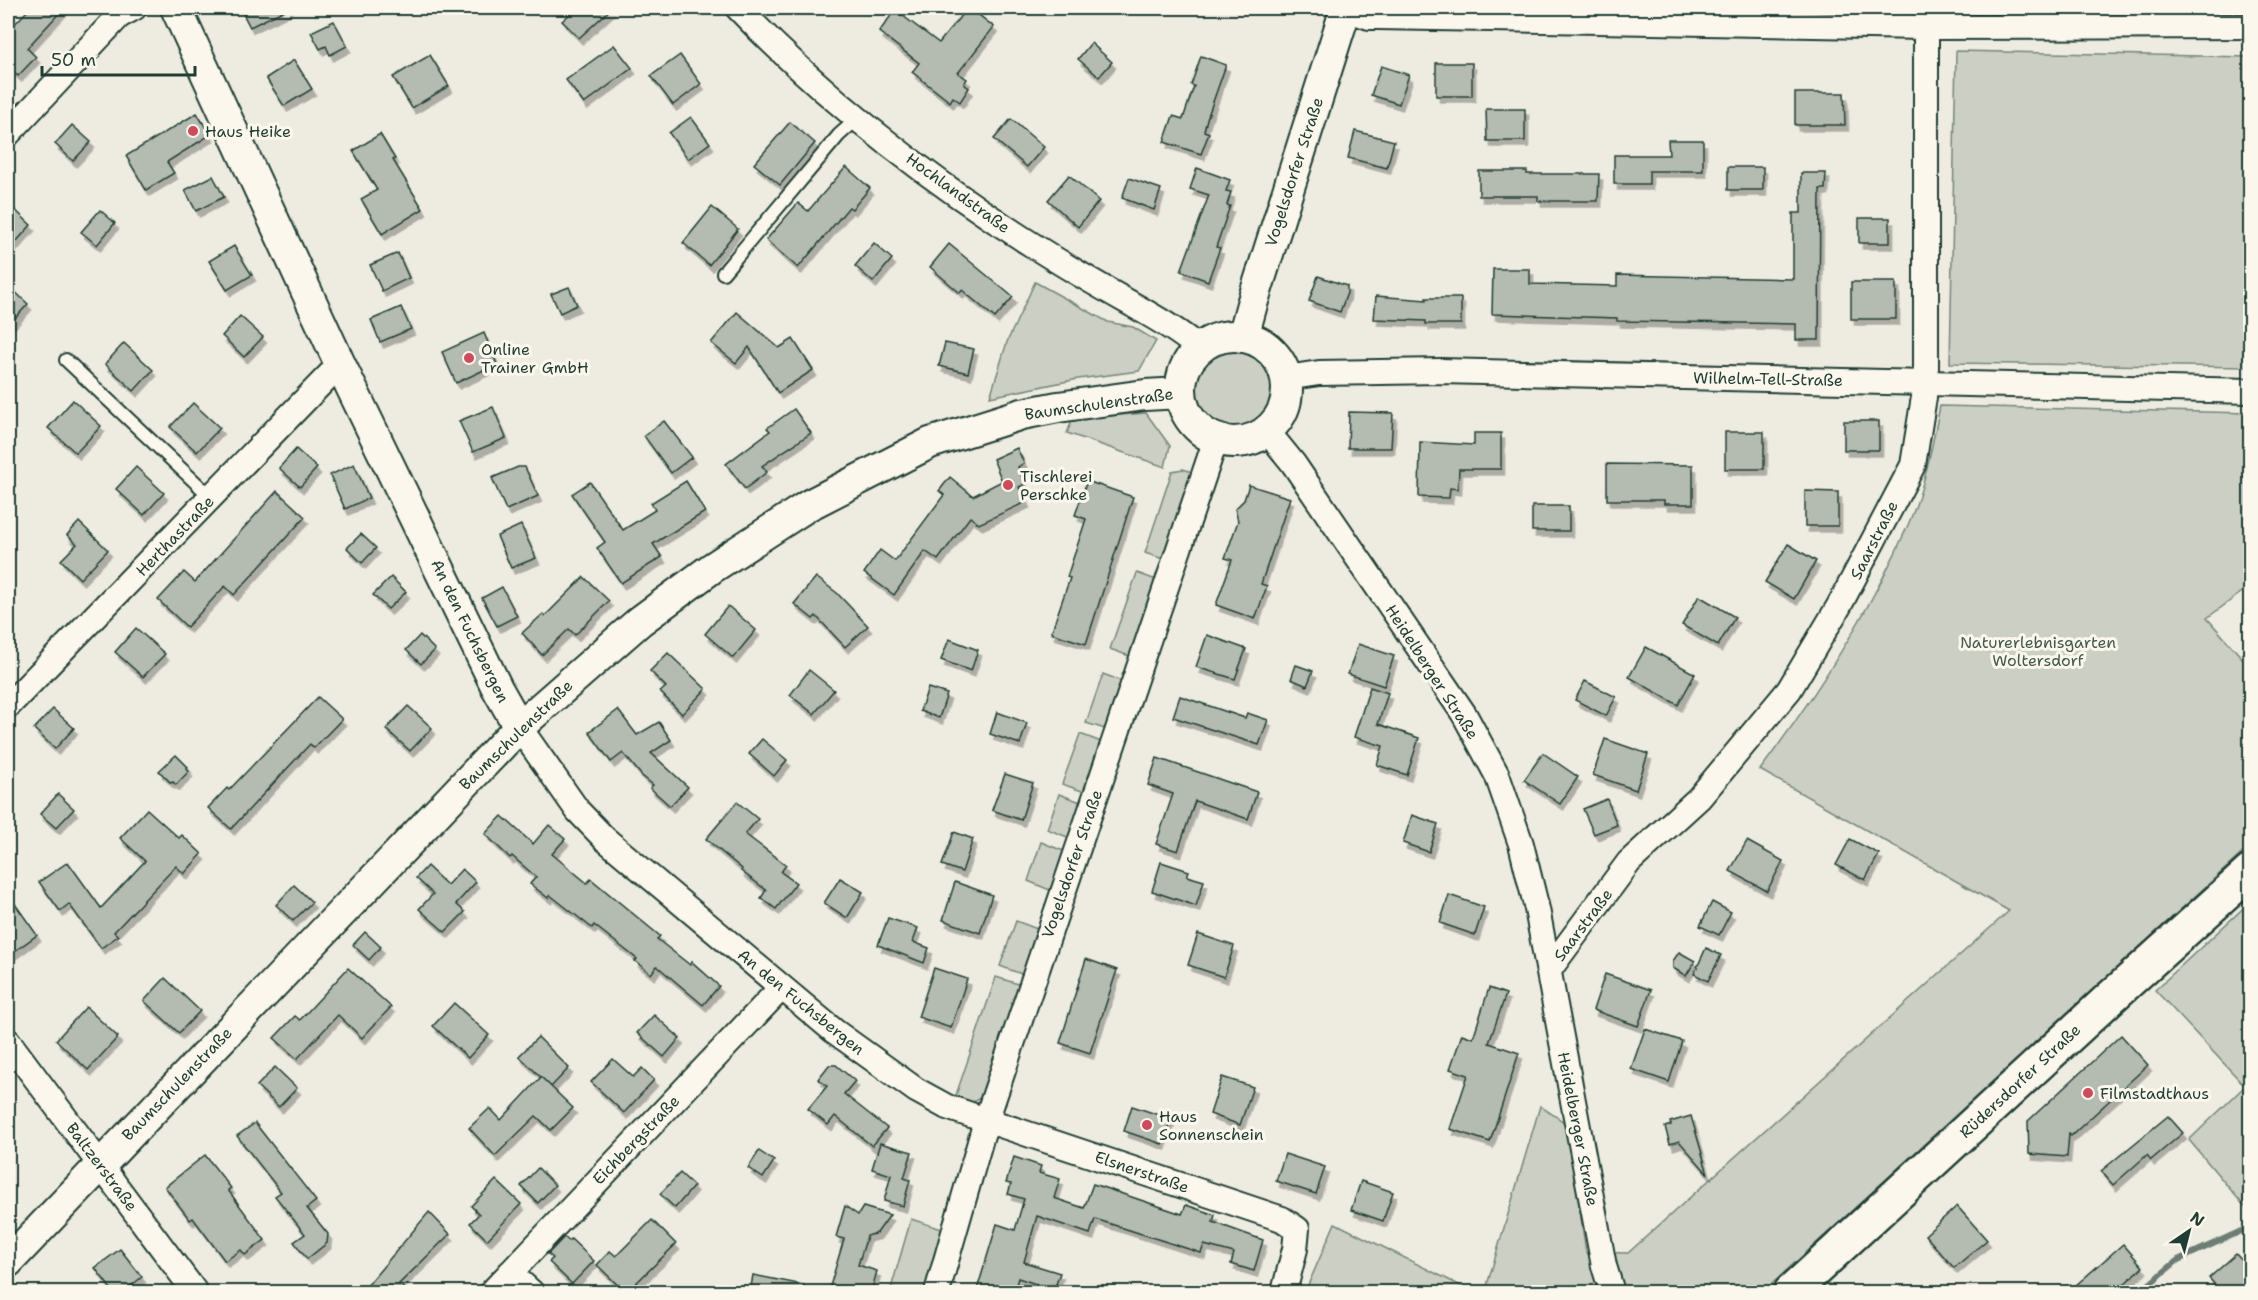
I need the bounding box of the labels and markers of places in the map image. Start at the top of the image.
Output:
place label: Haus Heike [205,121,291,142]
marker: Haus Heike [186,124,200,138]
place label: Online Trainer GmbH [481,339,589,378]
marker: Online Trainer GmbH [462,351,476,365]
place label: Tischlerei Perschke [1020,466,1093,505]
marker: Tischlerei Perschke [1001,478,1015,492]
place label: Filmstadthaus [2100,1083,2209,1104]
marker: Filmstadthaus [2081,1086,2095,1100]
place label: Haus Sonnenschein [1159,1106,1264,1145]
marker: Haus Sonnenschein [1140,1118,1154,1132]

